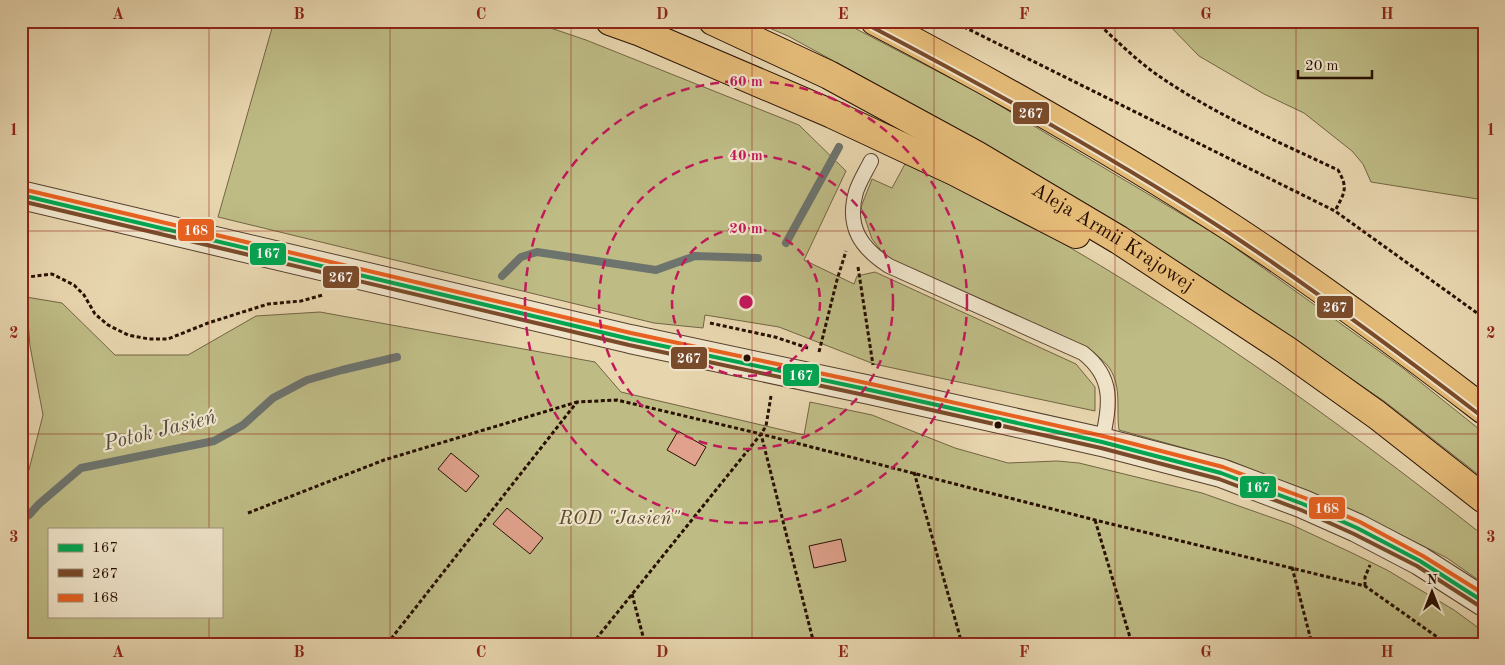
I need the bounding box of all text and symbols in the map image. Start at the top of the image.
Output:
text: A [112,7,124,23]
text: B [293,7,305,23]
text: C [476,7,486,23]
text: D [656,7,668,23]
text: E [837,7,849,23]
text: F [1019,7,1030,23]
text: G [1200,7,1212,23]
text: H [1380,7,1394,23]
scale bar [1298,48,1371,80]
text: 20 m [1305,59,1339,74]
text: 60 m [729,75,763,90]
line badge: 267 [1012,101,1050,125]
text: 267 [1019,107,1043,121]
text: 1 [9,123,19,139]
text: 1 [1486,123,1496,139]
text: 40 m [729,149,763,164]
street label: Aleja Armii Krajowej [1028,180,1197,296]
line badge: 168 [177,218,215,242]
text: 20 m [729,222,763,237]
text: 168 [184,224,208,238]
line badge: 167 [249,242,287,266]
text: 167 [256,247,280,261]
line badge: 267 [322,265,360,289]
text: 267 [329,271,353,285]
centre of rings [737,293,755,311]
line badge: 267 [1316,295,1354,319]
text: 267 [1323,301,1347,315]
text: 2 [9,326,19,342]
text: 2 [1486,326,1496,342]
line badge: 267 [670,346,708,370]
text: 267 [677,352,701,366]
unlabelled marker [742,353,752,363]
line badge: 167 [782,363,820,387]
text: 167 [789,369,813,383]
water label: Potok Jasień [101,407,218,455]
unlabelled marker [993,420,1003,430]
line badge: 167 [1239,475,1277,499]
text: 167 [1246,481,1270,495]
line badge: 168 [1308,496,1346,520]
text: 168 [1315,502,1339,516]
park label: ROD "Jasień" [557,509,681,529]
legend [48,528,222,618]
text: 3 [9,530,19,546]
text: 3 [1486,530,1496,546]
text: 167 [92,541,118,556]
text: 267 [92,567,118,582]
north arrow [1408,568,1458,618]
text: N [1427,573,1438,587]
text: 168 [92,591,118,606]
text: A [112,645,124,661]
text: B [293,645,305,661]
text: C [476,645,486,661]
text: D [656,645,668,661]
text: E [837,645,849,661]
text: F [1019,645,1030,661]
text: G [1200,645,1212,661]
text: H [1380,645,1394,661]

